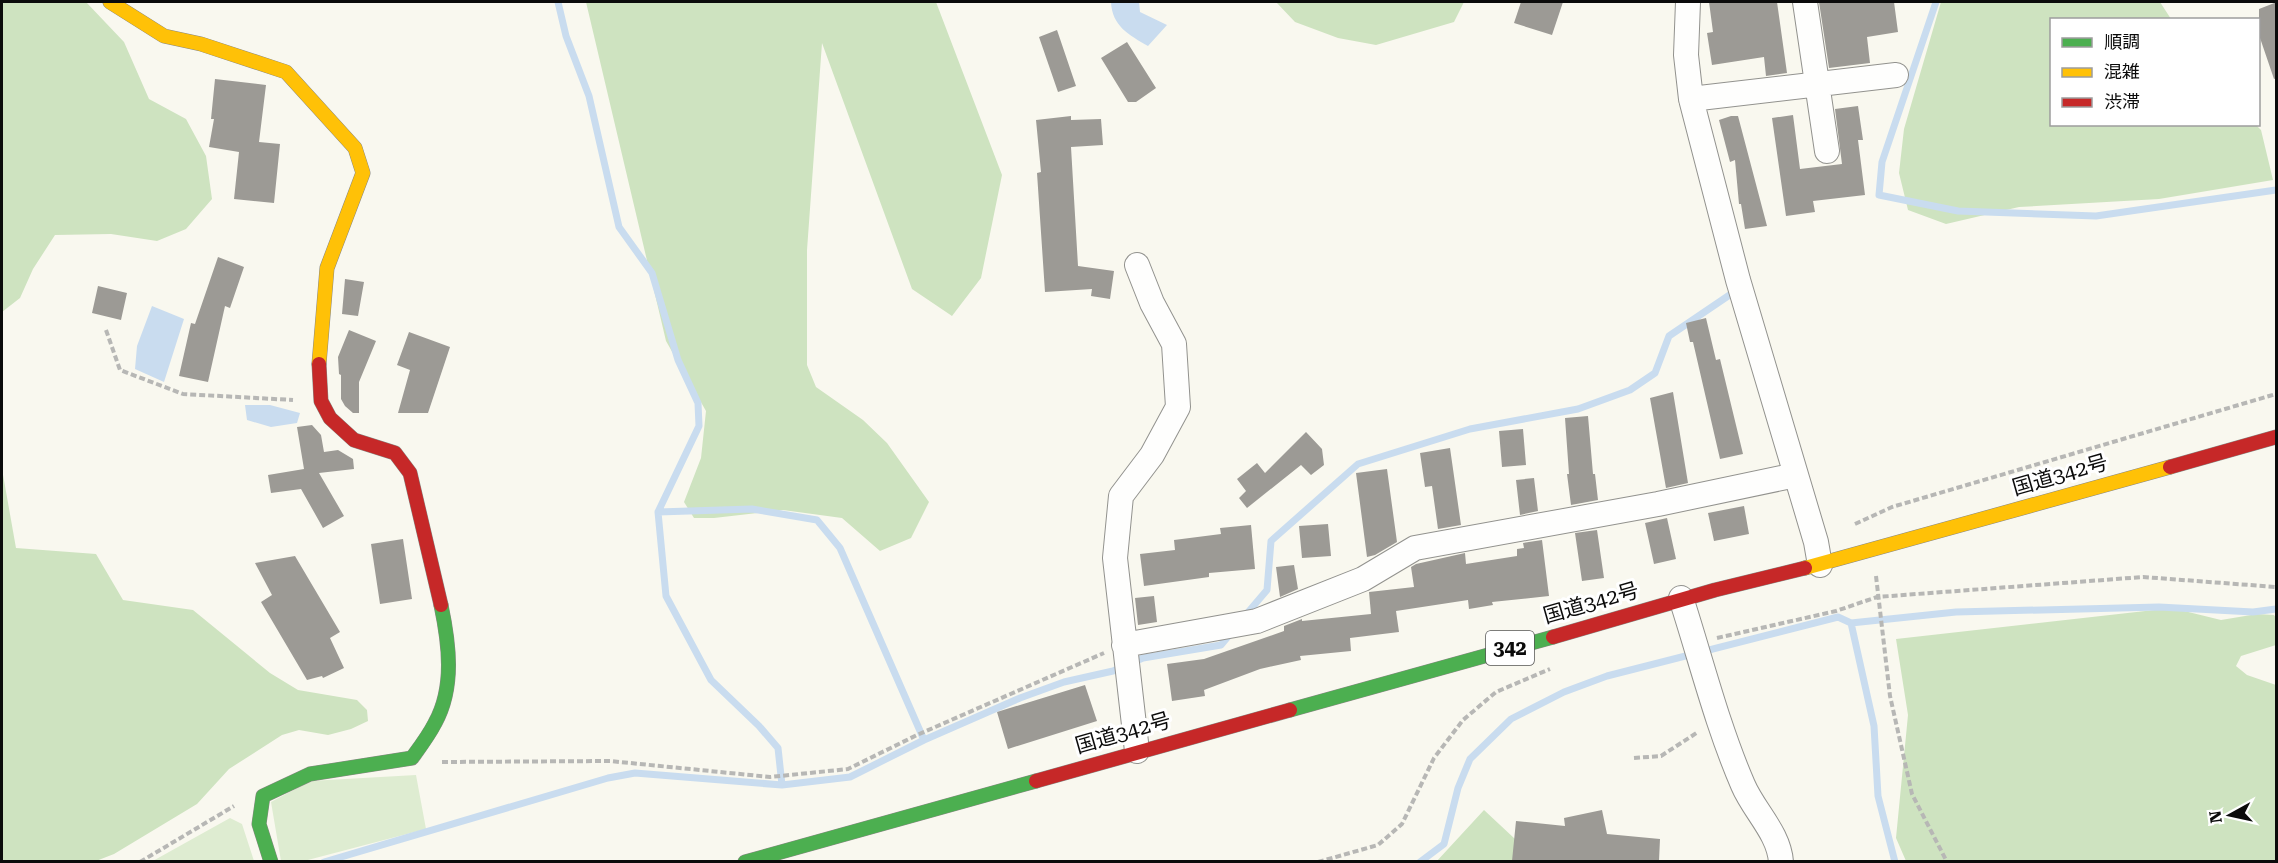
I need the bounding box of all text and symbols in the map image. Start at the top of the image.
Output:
legend [2050,18,2260,126]
text: 順調 [2104,31,2140,52]
text: 混雑 [2104,61,2140,82]
text: 渋滞 [2104,91,2140,112]
street label: 国道342号 [2009,450,2111,500]
street label: 国道342号 [1540,578,1642,628]
road number: 342 [1486,631,1534,665]
street label: 国道342号 [1072,708,1174,758]
north arrow [2200,785,2260,845]
text: N [2205,810,2226,824]

